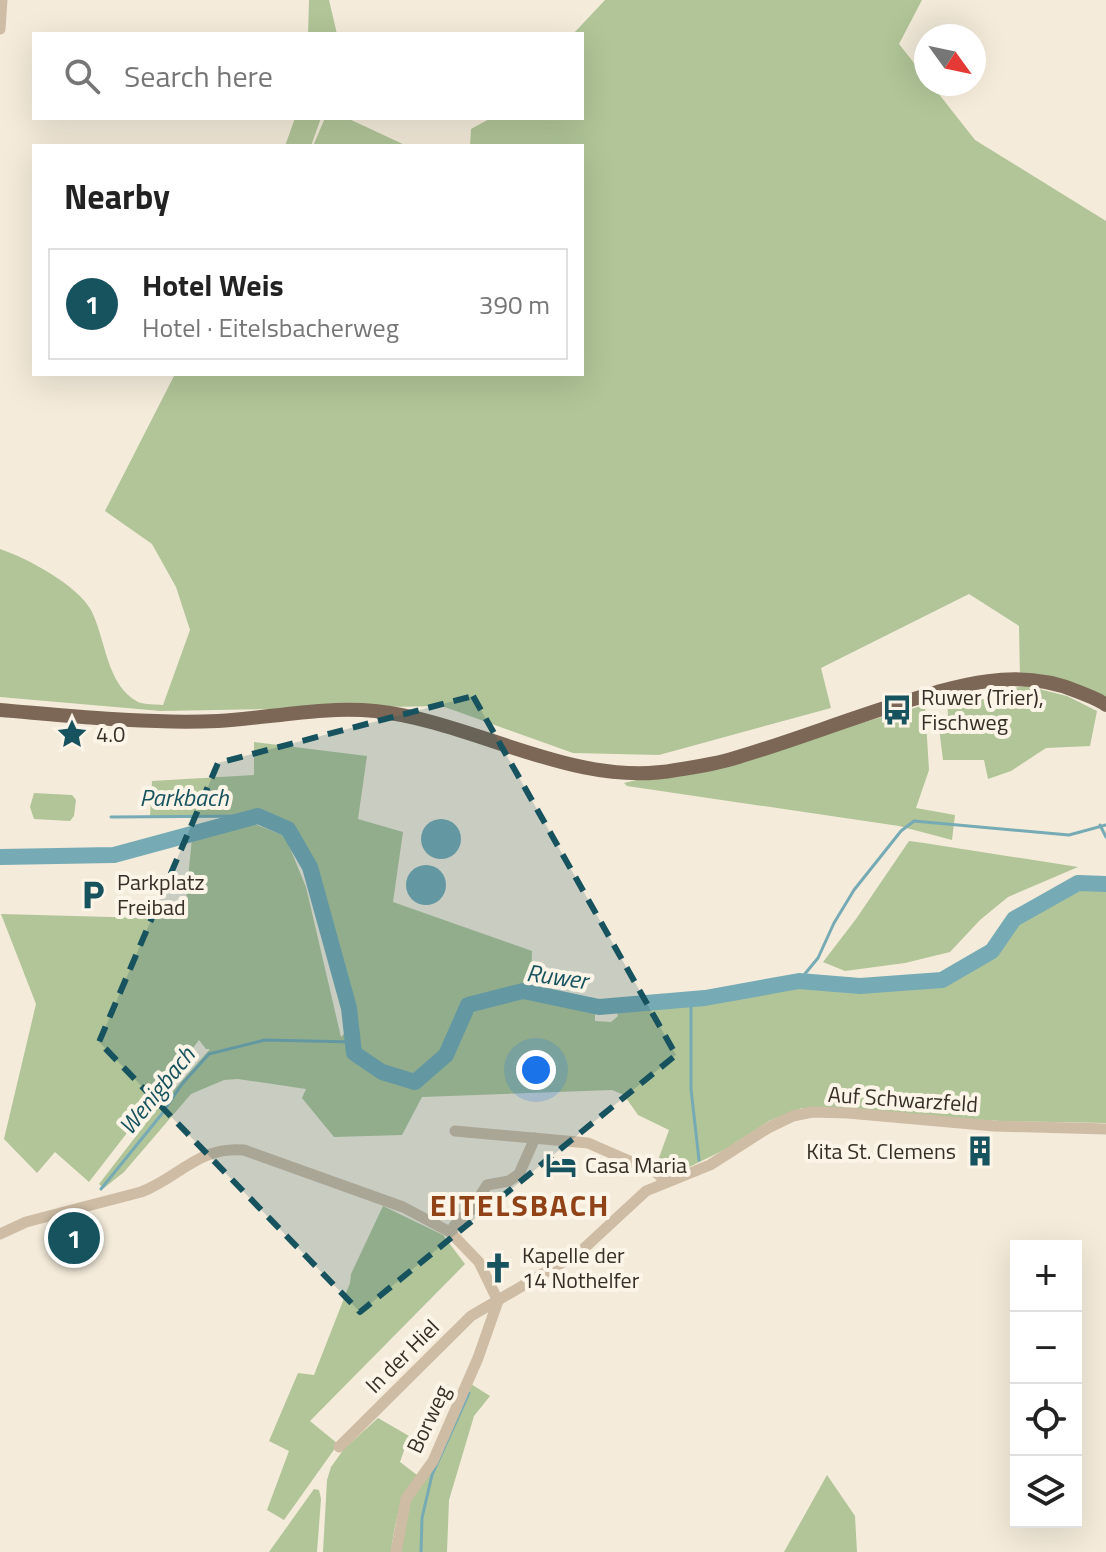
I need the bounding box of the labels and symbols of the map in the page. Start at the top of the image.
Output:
north arrow [914,24,986,96]
place label: Ruwer (Trier), Fischweg [921,680,1044,739]
bus stop icon: Ruwer (Trier), Fischweg [880,693,914,727]
place icon: 4.0 [55,717,89,751]
place label: 4.0 [96,717,125,751]
water label: Parkbach [139,779,230,815]
place label: Parkplatz Freibad [117,865,205,924]
parking icon: Parkplatz Freibad [76,878,110,912]
water label: Ruwer [524,954,593,999]
water label: Wenigbach [109,1038,204,1142]
your location [516,1050,556,1090]
street label: Auf Schwarzfeld [827,1077,979,1121]
place label: Kita St. Clemens [806,1134,956,1168]
building icon: Kita St. Clemens [963,1134,997,1168]
hotel icon: Casa Maria [544,1148,578,1182]
place label: Casa Maria [585,1148,687,1182]
district label: EITELSBACH [430,1182,610,1228]
pin: 1 [48,1208,100,1268]
place label: Kapelle der 14 Nothelfer [522,1238,640,1297]
church icon: Kapelle der 14 Nothelfer [481,1251,515,1285]
street label: In der Hiel [357,1311,447,1401]
street label: Borweg [397,1379,459,1459]

